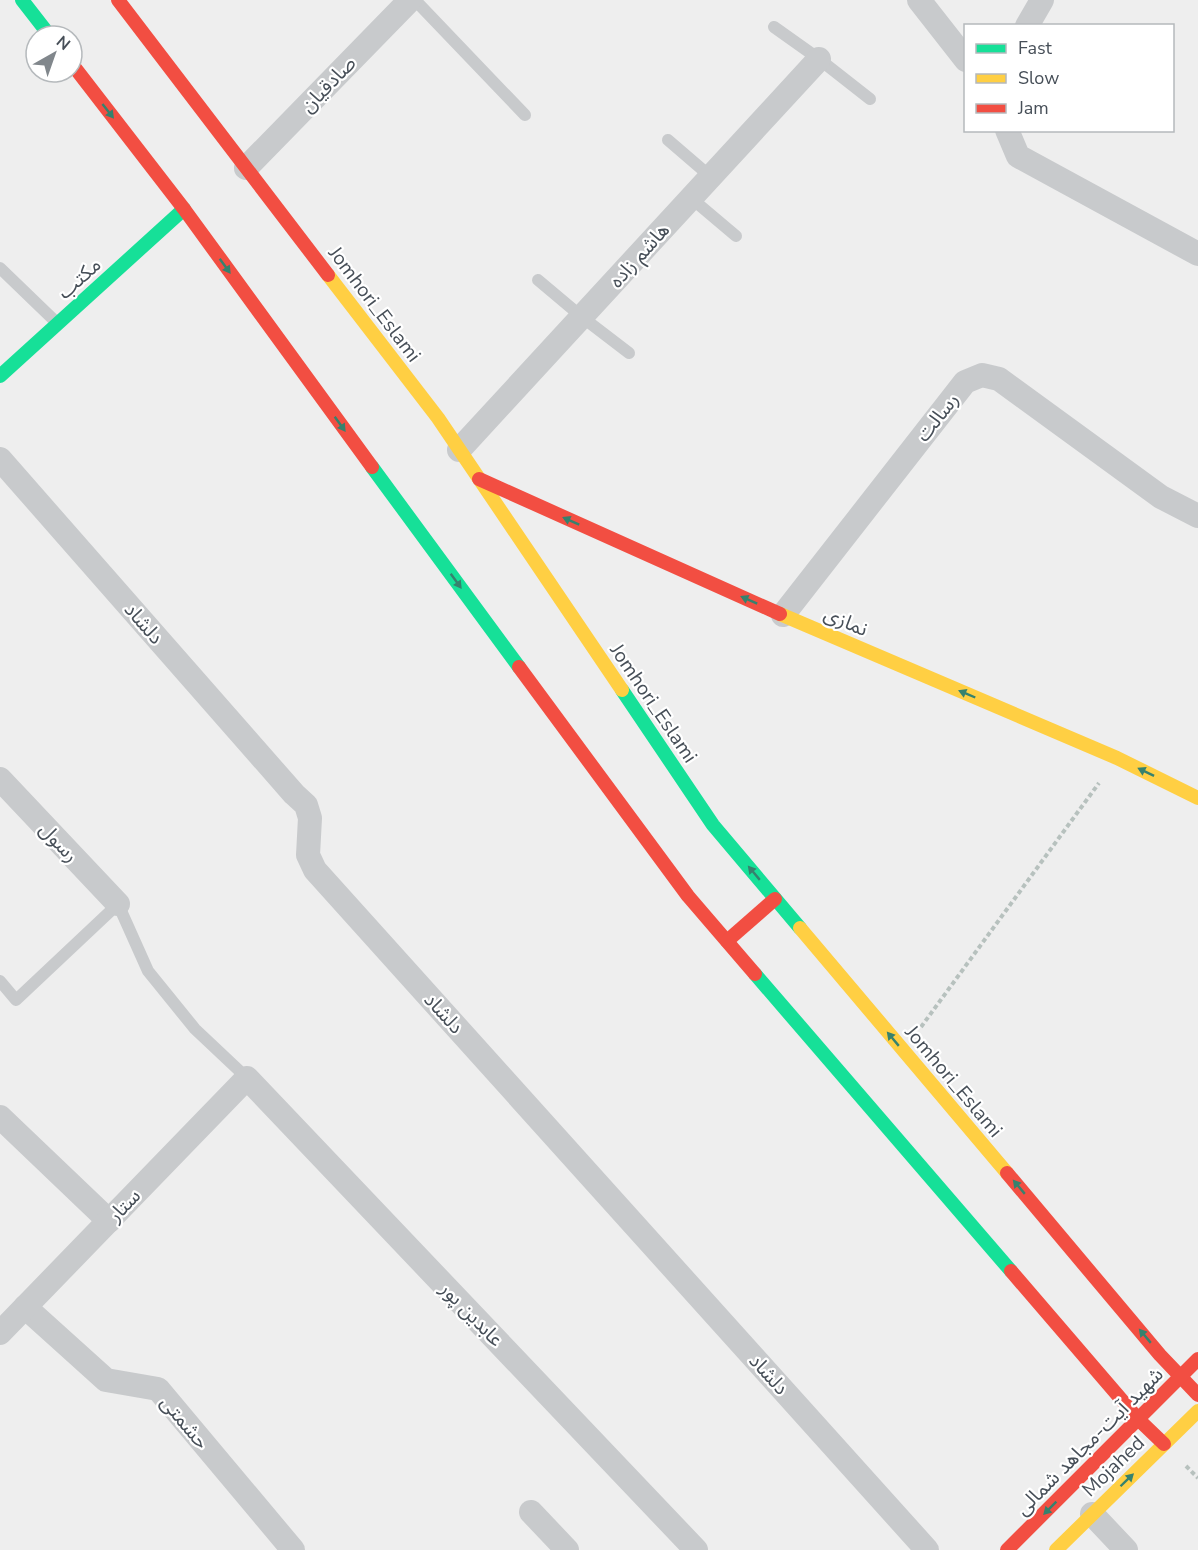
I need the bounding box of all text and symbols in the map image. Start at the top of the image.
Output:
north arrow [24,24,84,84]
legend [964,24,1174,132]
text: N [51,31,75,56]
text: Fast [1018,36,1053,60]
street label: صادقیان [295,50,362,119]
text: Slow [1018,66,1059,90]
text: Jam [1017,96,1049,120]
one-way arrow [101,103,113,118]
street label: هاشم زاده [603,217,676,294]
street label: Jomhori_Eslami [322,240,427,368]
street label: مکتب [52,252,107,305]
one-way arrow [219,258,231,274]
street label: رسالت [910,387,965,447]
one-way arrow [334,416,346,432]
one-way arrow [563,516,580,525]
one-way arrow [450,572,462,588]
one-way arrow [741,596,758,605]
street label: دلشاد [118,597,169,650]
street label: نمازی [820,600,872,643]
street label: Jomhori_Eslami [603,638,703,768]
one-way arrow [958,689,976,698]
one-way arrow [1137,768,1154,777]
street label: رسول [33,816,84,868]
one-way arrow [747,865,760,881]
street label: دلشاد [418,987,469,1040]
street label: Jomhori_Eslami [898,1019,1008,1143]
one-way arrow [887,1032,900,1047]
one-way arrow [1013,1180,1026,1195]
street label: ستار [101,1183,147,1229]
street label: عابدین پور [433,1275,509,1353]
one-way arrow [1138,1328,1151,1344]
street label: دلشاد [743,1348,794,1401]
street label: شهید آیت-مجاهد شمالی [1009,1361,1169,1521]
street label: حشمتی [154,1390,215,1455]
street label: Mojahed [1076,1430,1150,1503]
one-way arrow [1120,1473,1134,1487]
one-way arrow [1044,1500,1058,1514]

